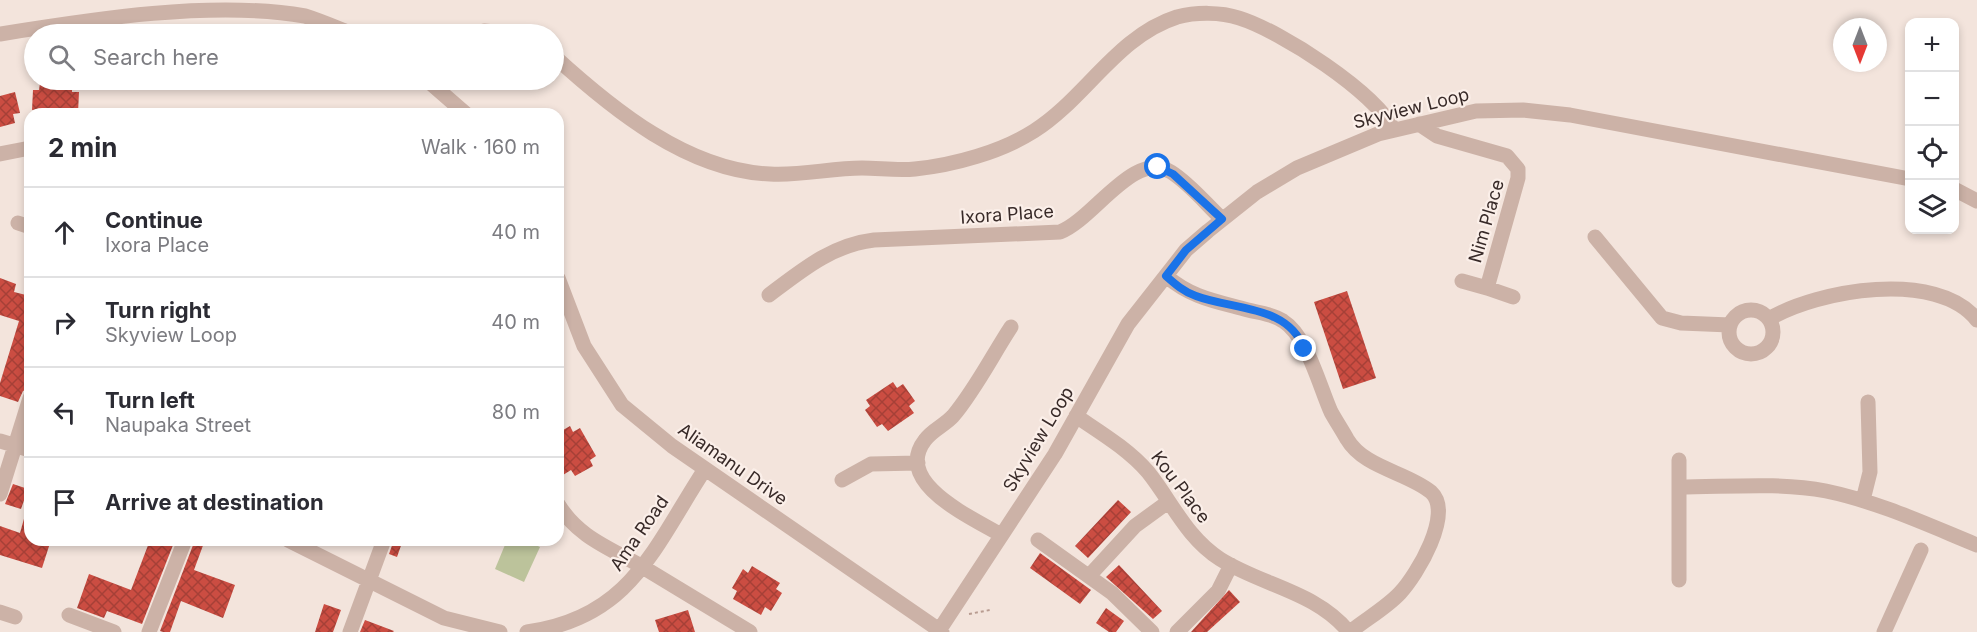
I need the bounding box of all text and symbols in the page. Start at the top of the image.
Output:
north arrow [1833,18,1887,72]
map controls [1905,18,1959,234]
button: + [1905,18,1959,72]
search box [24,24,564,90]
icon: search [45,41,78,74]
text: Search here [93,44,219,70]
button: − [1905,72,1959,126]
street label: Skyview Loop [1351,83,1471,133]
button: locate [1905,126,1959,180]
text: 2 min [48,132,118,163]
text: Walk · 160 m [421,135,540,159]
route start [1144,153,1170,179]
street label: Nim Place [1464,177,1508,265]
button: layers [1905,180,1959,234]
street label: Ixora Place [960,200,1054,228]
text: Continue [105,207,203,233]
icon: ahead [48,216,81,249]
text: 40 m [491,220,540,244]
text: Ixora Place [105,233,209,257]
text: Turn right [105,297,211,323]
icon: right [48,306,81,339]
text: 40 m [491,310,540,334]
text: Skyview Loop [105,323,237,347]
route end [1290,335,1316,361]
street label: Skyview Loop [998,383,1078,495]
text: Turn left [105,387,195,413]
icon: left [48,396,81,429]
text: 80 m [492,400,540,424]
text: Naupaka Street [105,413,251,437]
street label: Aliamanu Drive [674,419,792,509]
street label: Kou Place [1147,447,1215,527]
icon: arrive [48,486,81,519]
text: Arrive at destination [105,489,324,515]
street label: Ama Road [606,491,672,575]

